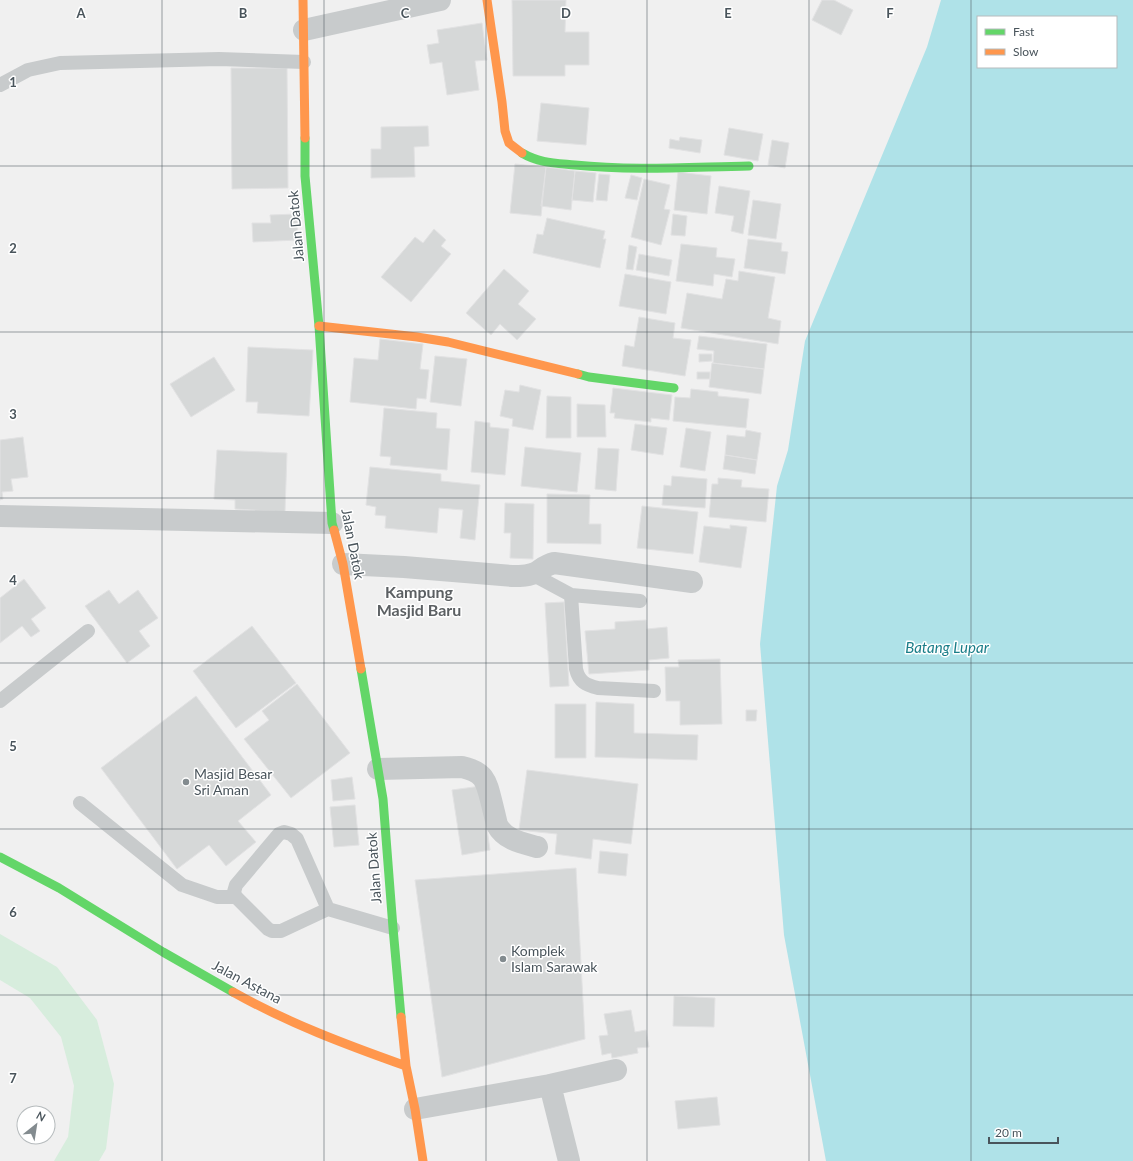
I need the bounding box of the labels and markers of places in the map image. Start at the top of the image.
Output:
place label: Masjid Besar Sri Aman [194,765,272,798]
marker: Masjid Besar Sri Aman [181,777,191,787]
place label: Komplek Islam Sarawak [511,942,598,975]
marker: Komplek Islam Sarawak [498,954,508,964]

